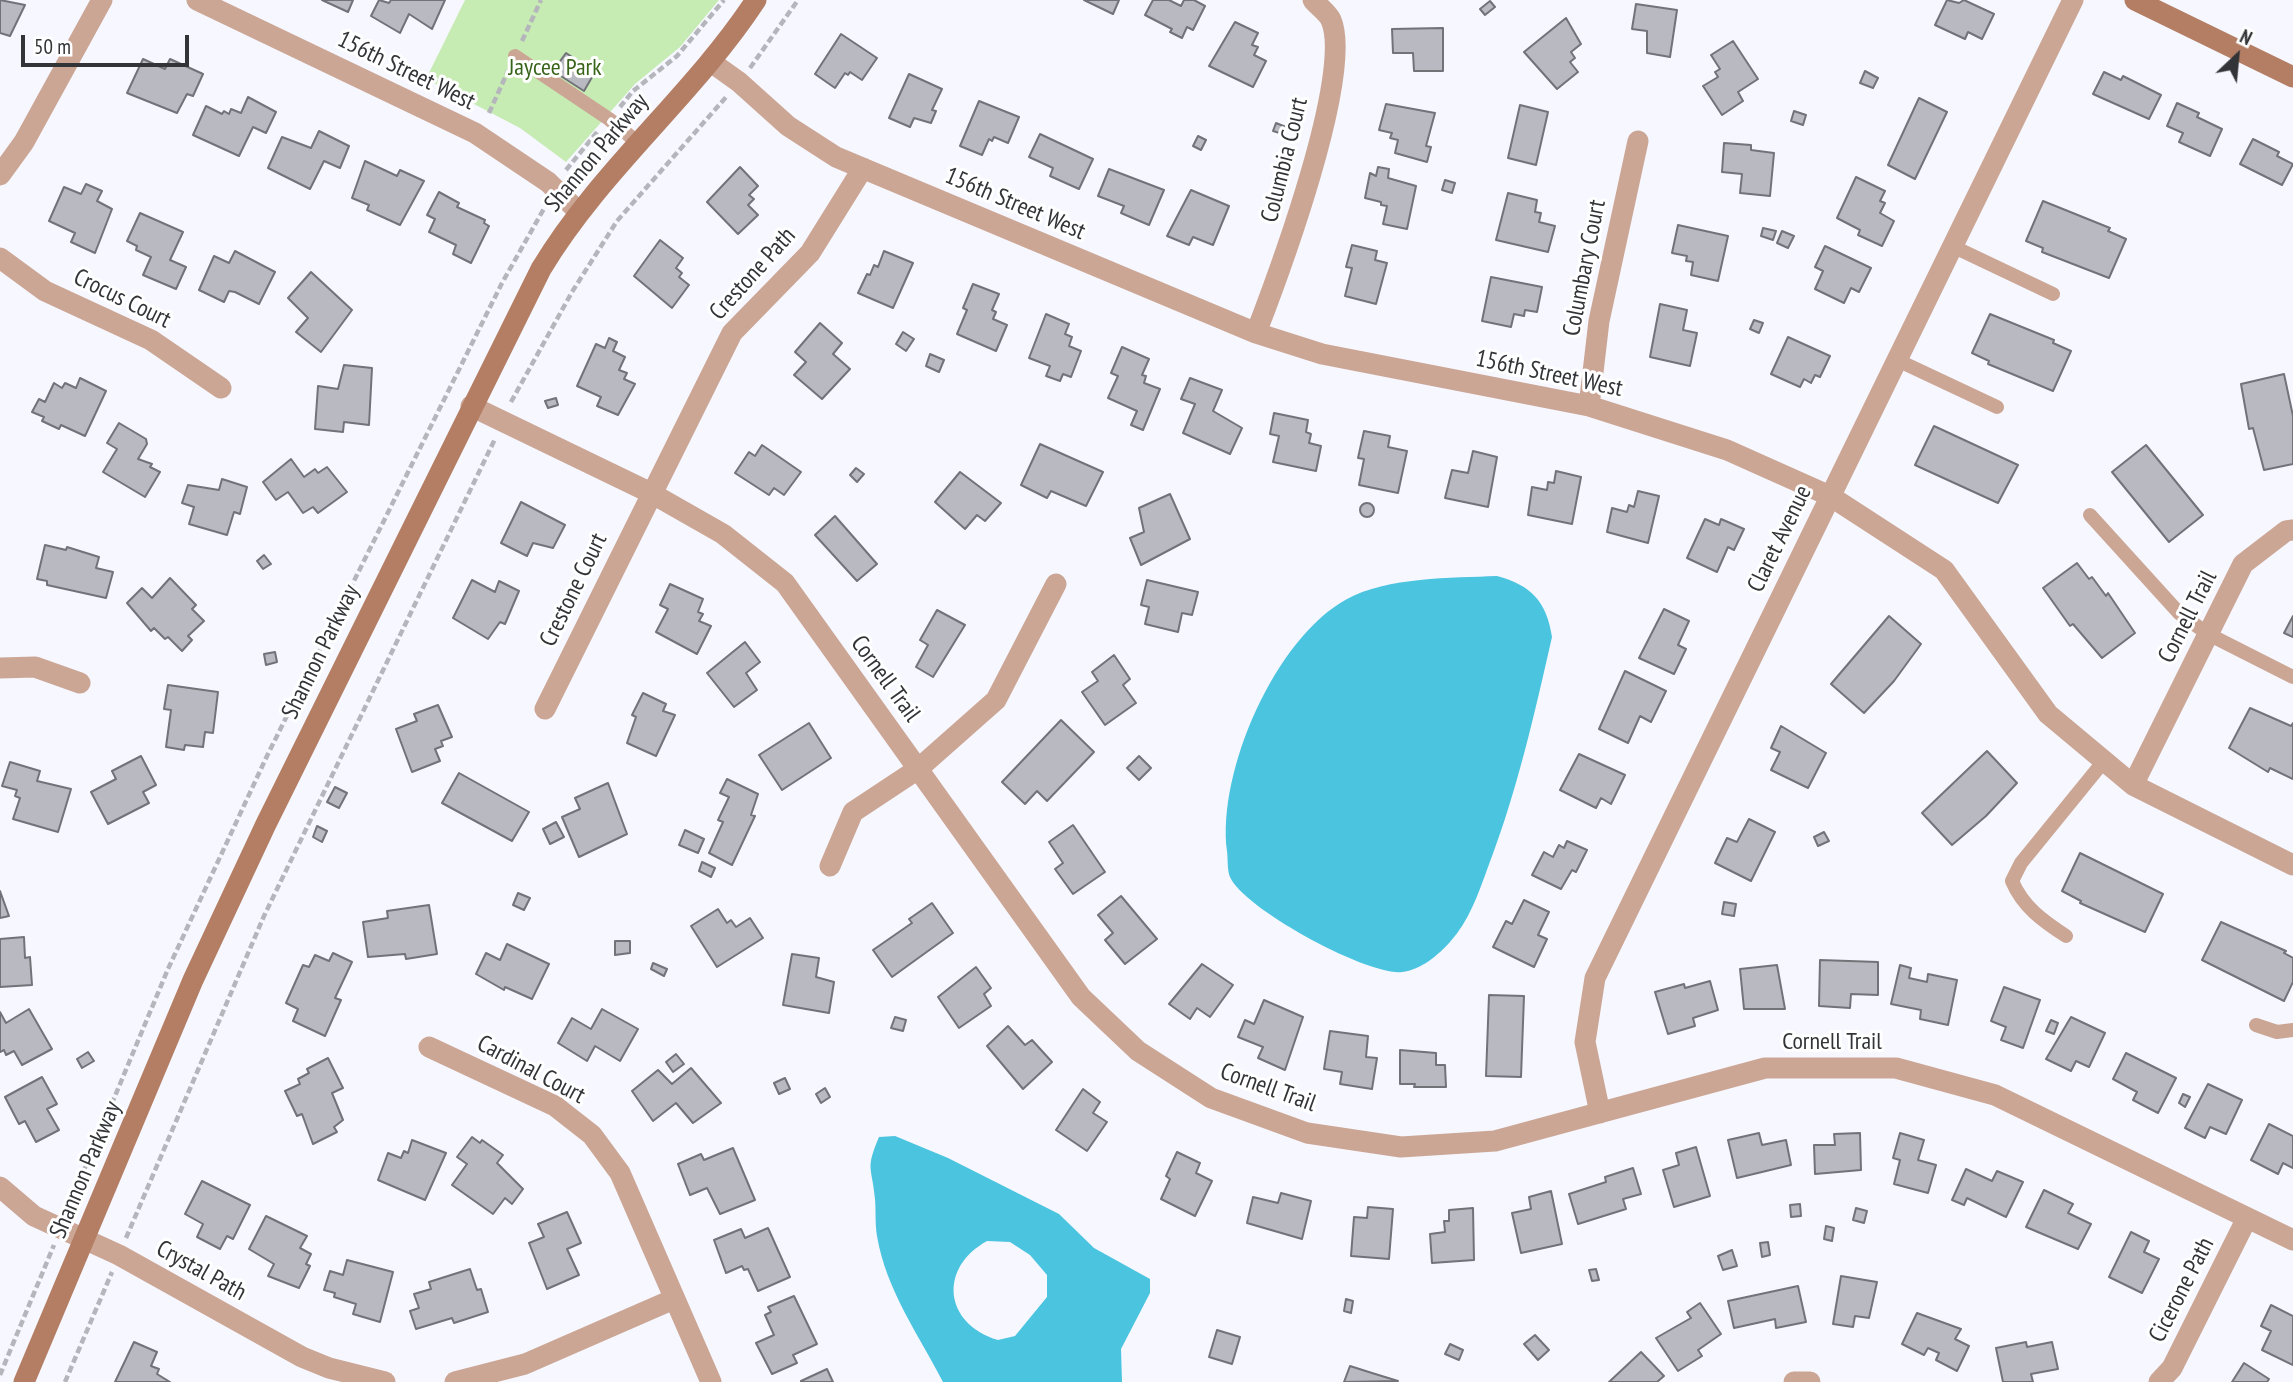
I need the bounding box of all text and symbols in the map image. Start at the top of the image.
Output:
scale bar [24,21,192,65]
north arrow [2202,21,2272,91]
text: N [2236,24,2256,50]
street label: 156th Street West [333,25,479,117]
text: 50 m [34,33,71,60]
park label: Jaycee Park [509,54,601,82]
street label: Shannon Parkway [539,88,655,218]
street label: Columbia Court [1256,95,1314,225]
street label: 156th Street West [941,162,1089,246]
street label: Columbary Court [1558,198,1612,338]
street label: Crestone Path [704,222,802,326]
street label: Crocus Court [69,263,175,335]
street label: 156th Street West [1473,344,1625,404]
street label: Claret Avenue [1742,481,1818,597]
street label: Crestone Court [534,529,614,651]
street label: Cornell Trail [2153,566,2223,668]
street label: Shannon Parkway [276,580,366,724]
street label: Cornell Trail [844,630,926,728]
street label: Cornell Trail [1782,1028,1882,1056]
street label: Cardinal Court [472,1030,590,1110]
street label: Cornell Trail [1216,1057,1320,1119]
street label: Shannon Parkway [44,1097,128,1243]
street label: Cicerone Path [2143,1233,2221,1347]
street label: Crystal Path [151,1235,251,1307]

